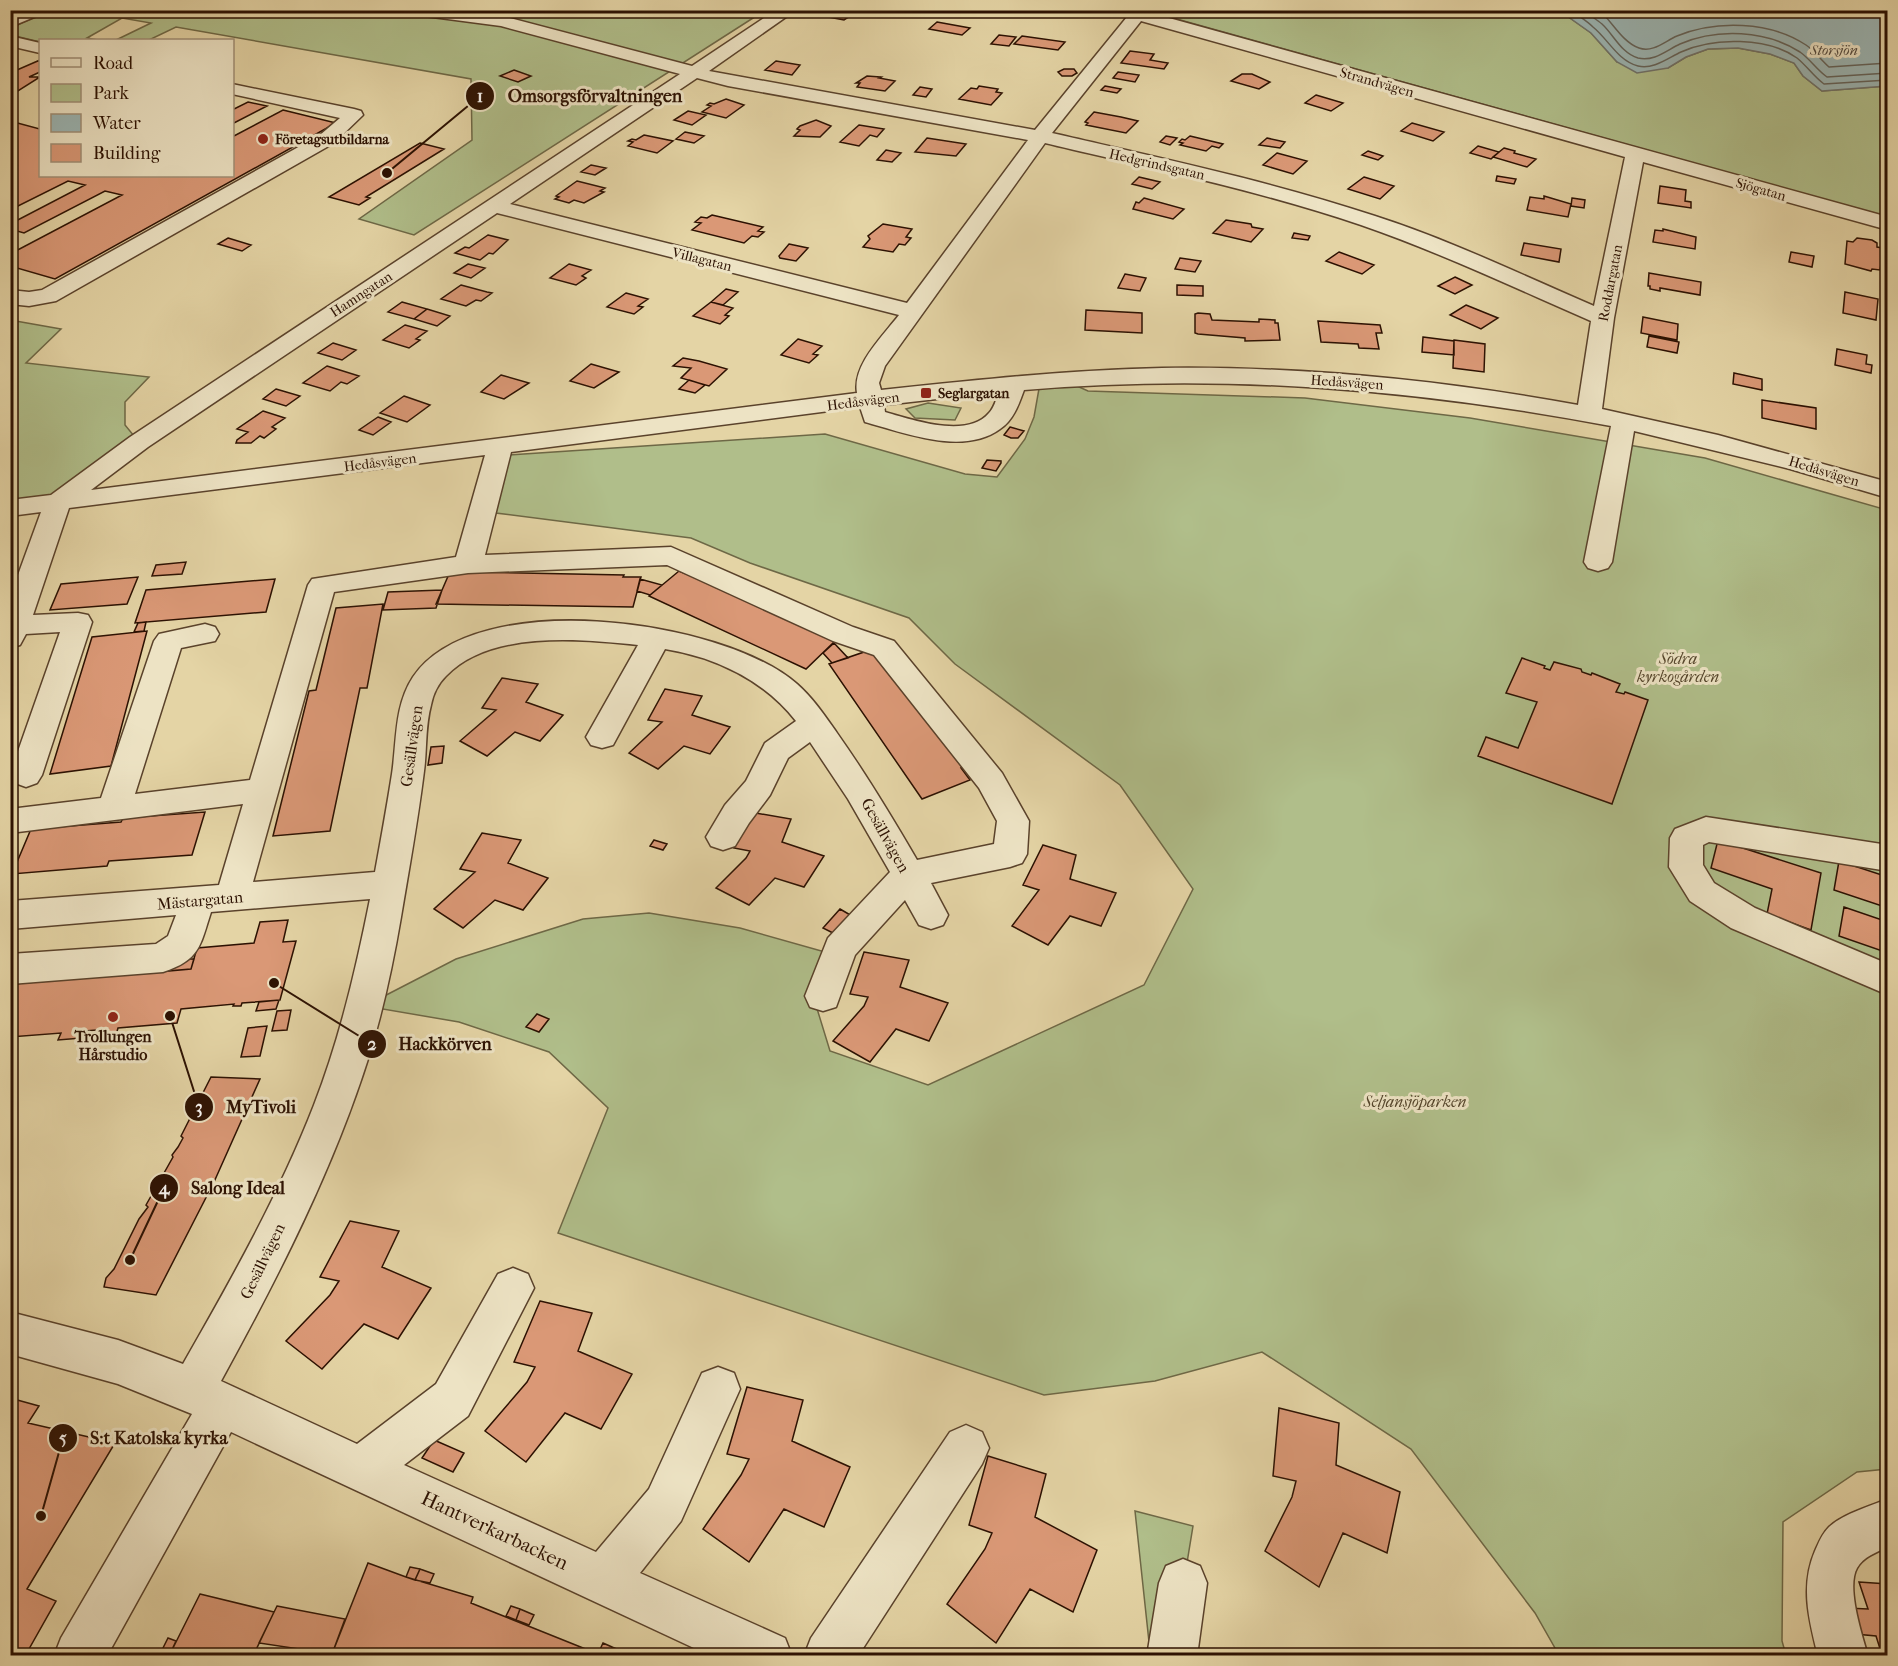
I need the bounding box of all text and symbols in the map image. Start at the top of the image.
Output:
legend [39,39,234,177]
water label: Storsjön [1809,41,1858,59]
text: Road [93,53,133,74]
street label: Strandvägen [1338,64,1416,101]
callout: Omsorgsförvaltningen [465,78,694,114]
text: Park [93,83,130,104]
text: 1 [477,86,483,107]
text: Omsorgsförvaltningen [508,86,683,107]
text: Water [92,113,141,134]
place label: Företagsutbildarna [274,131,390,148]
marker: Företagsutbildarna [256,132,270,146]
text: Building [93,143,161,164]
street label: Hedgrindsgatan [1107,145,1206,184]
street label: Sjögatan [1734,174,1788,205]
street label: Roddargatan [1595,243,1626,323]
street label: Villagatan [669,244,734,275]
street label: Hamngatan [327,268,396,321]
street label: Hedåsvägen [1310,371,1384,394]
place label: Seglargatan [938,385,1010,402]
marker: Seglargatan [919,386,933,400]
street label: Hedåsvägen [826,389,900,414]
street label: Hedåsvägen [343,450,417,475]
street label: Hedåsvägen [1786,453,1861,490]
park label: Södra kyrkogården [1636,649,1719,686]
street label: Gesällvägen [396,703,427,788]
street label: Gesällvägen [857,795,914,876]
street label: Mästargatan [156,887,244,914]
marker: Trollungen Hårstudio [106,1010,120,1024]
callout: Hackkörven [357,1026,504,1062]
place label: Trollungen Hårstudio [73,1027,152,1064]
text: 2 [367,1034,377,1055]
text: Hackkörven [398,1034,492,1055]
callout: MyTivoli [184,1089,308,1125]
park label: Seljansjöparken [1363,1092,1466,1111]
text: 3 [195,1097,203,1118]
text: MyTivoli [225,1097,297,1118]
callout: Salong Ideal [149,1170,297,1206]
text: 4 [158,1178,171,1199]
text: Salong Ideal [191,1178,286,1199]
street label: Gesällvägen [236,1219,289,1302]
callout: S:t Katolska kyrka [48,1420,240,1456]
text: 5 [59,1428,67,1449]
text: S:t Katolska kyrka [90,1428,229,1449]
street label: Hantverkarbacken [418,1486,572,1575]

